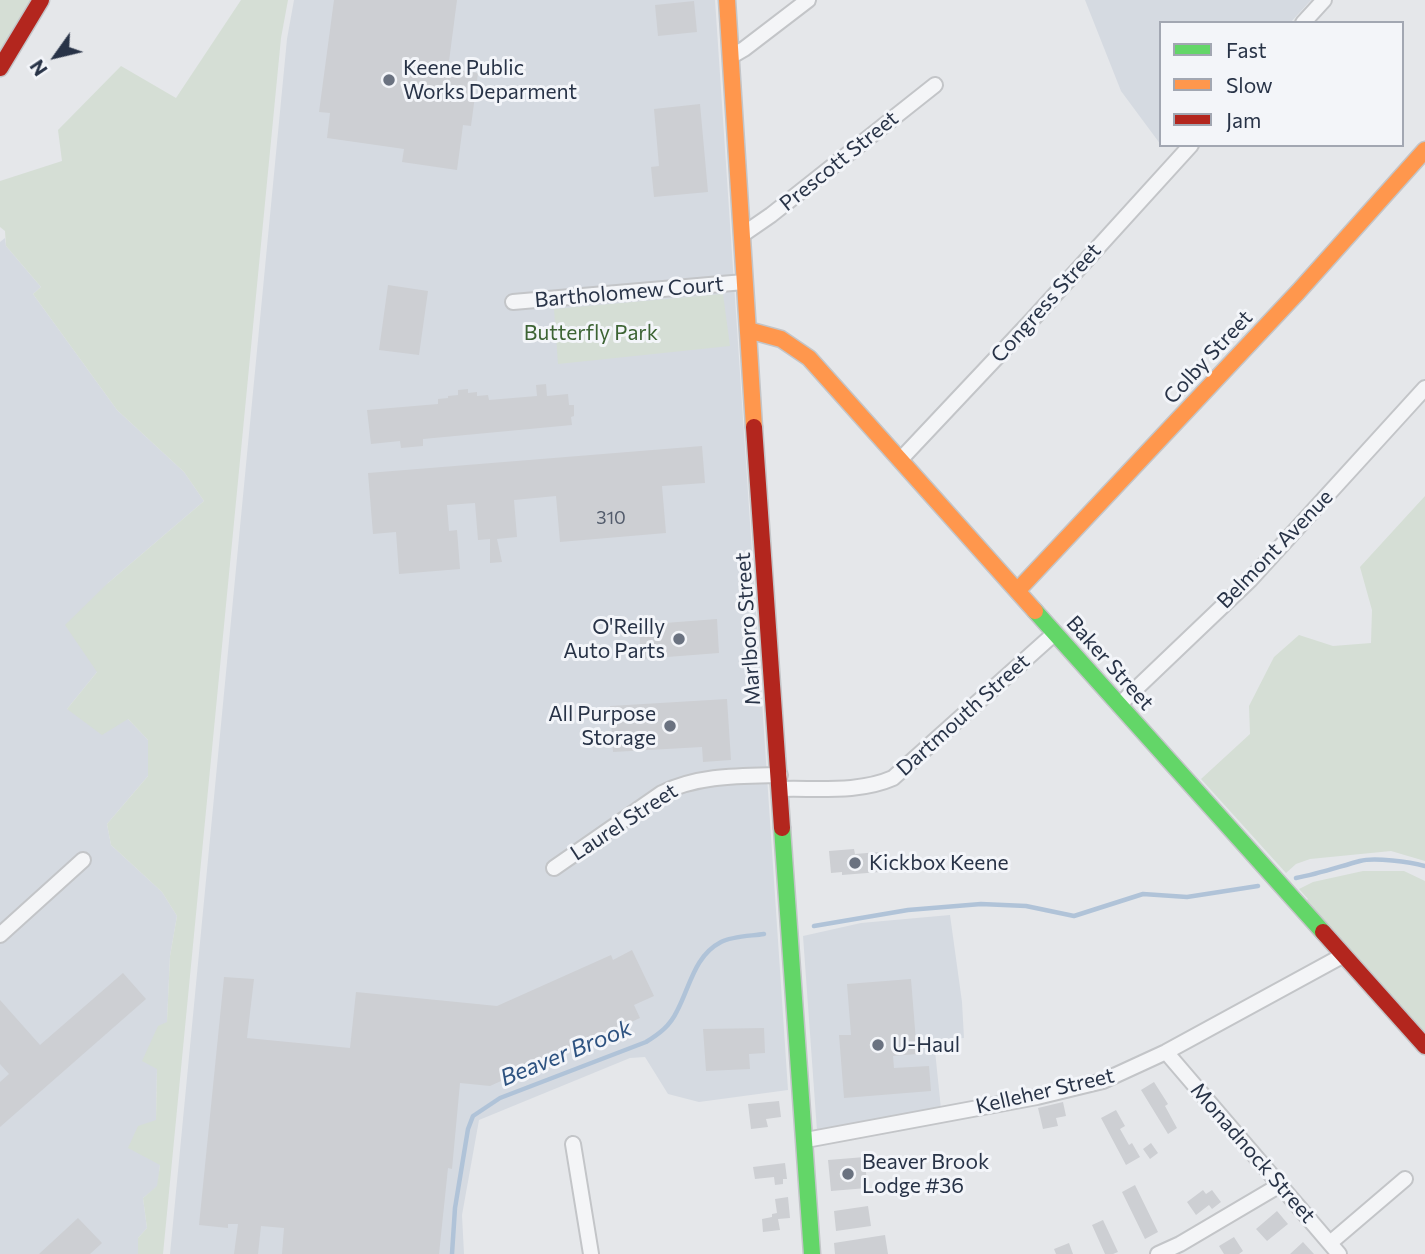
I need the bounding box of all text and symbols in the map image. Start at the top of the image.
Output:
north arrow [21,21,91,91]
legend [1159,21,1404,147]
text: Fast [1226,37,1267,62]
place label: Keene Public Works Deparment [403,55,577,105]
text: N [25,56,52,80]
marker: Keene Public Works Deparment [381,72,397,88]
text: Slow [1226,72,1273,97]
street label: Prescott Street [775,106,903,216]
text: Jam [1226,107,1261,132]
street label: Congress Street [986,238,1106,368]
street label: Bartholomew Court [533,271,725,313]
street label: Colby Street [1158,305,1258,409]
park label: Butterfly Park [524,320,658,346]
street label: Belmont Avenue [1212,484,1338,614]
house number: 310 [596,507,626,529]
street label: Marlboro Street [730,552,766,706]
street label: Baker Street [1061,611,1159,715]
place label: O'Reilly Auto Parts [563,614,665,664]
marker: O'Reilly Auto Parts [671,631,687,647]
street label: Dartmouth Street [891,649,1035,781]
place label: All Purpose Storage [548,701,656,751]
marker: All Purpose Storage [662,718,678,734]
street label: Laurel Street [566,778,682,866]
place label: Kickbox Keene [869,850,1009,876]
marker: Kickbox Keene [847,855,863,871]
water label: Beaver Brook [496,1014,636,1092]
place label: U-Haul [892,1032,960,1058]
marker: U-Haul [870,1037,886,1053]
street label: Kelleher Street [973,1063,1117,1119]
street label: Monadnock Street [1185,1078,1321,1228]
place label: Beaver Brook Lodge #36 [862,1149,989,1199]
marker: Beaver Brook Lodge #36 [840,1166,856,1182]

